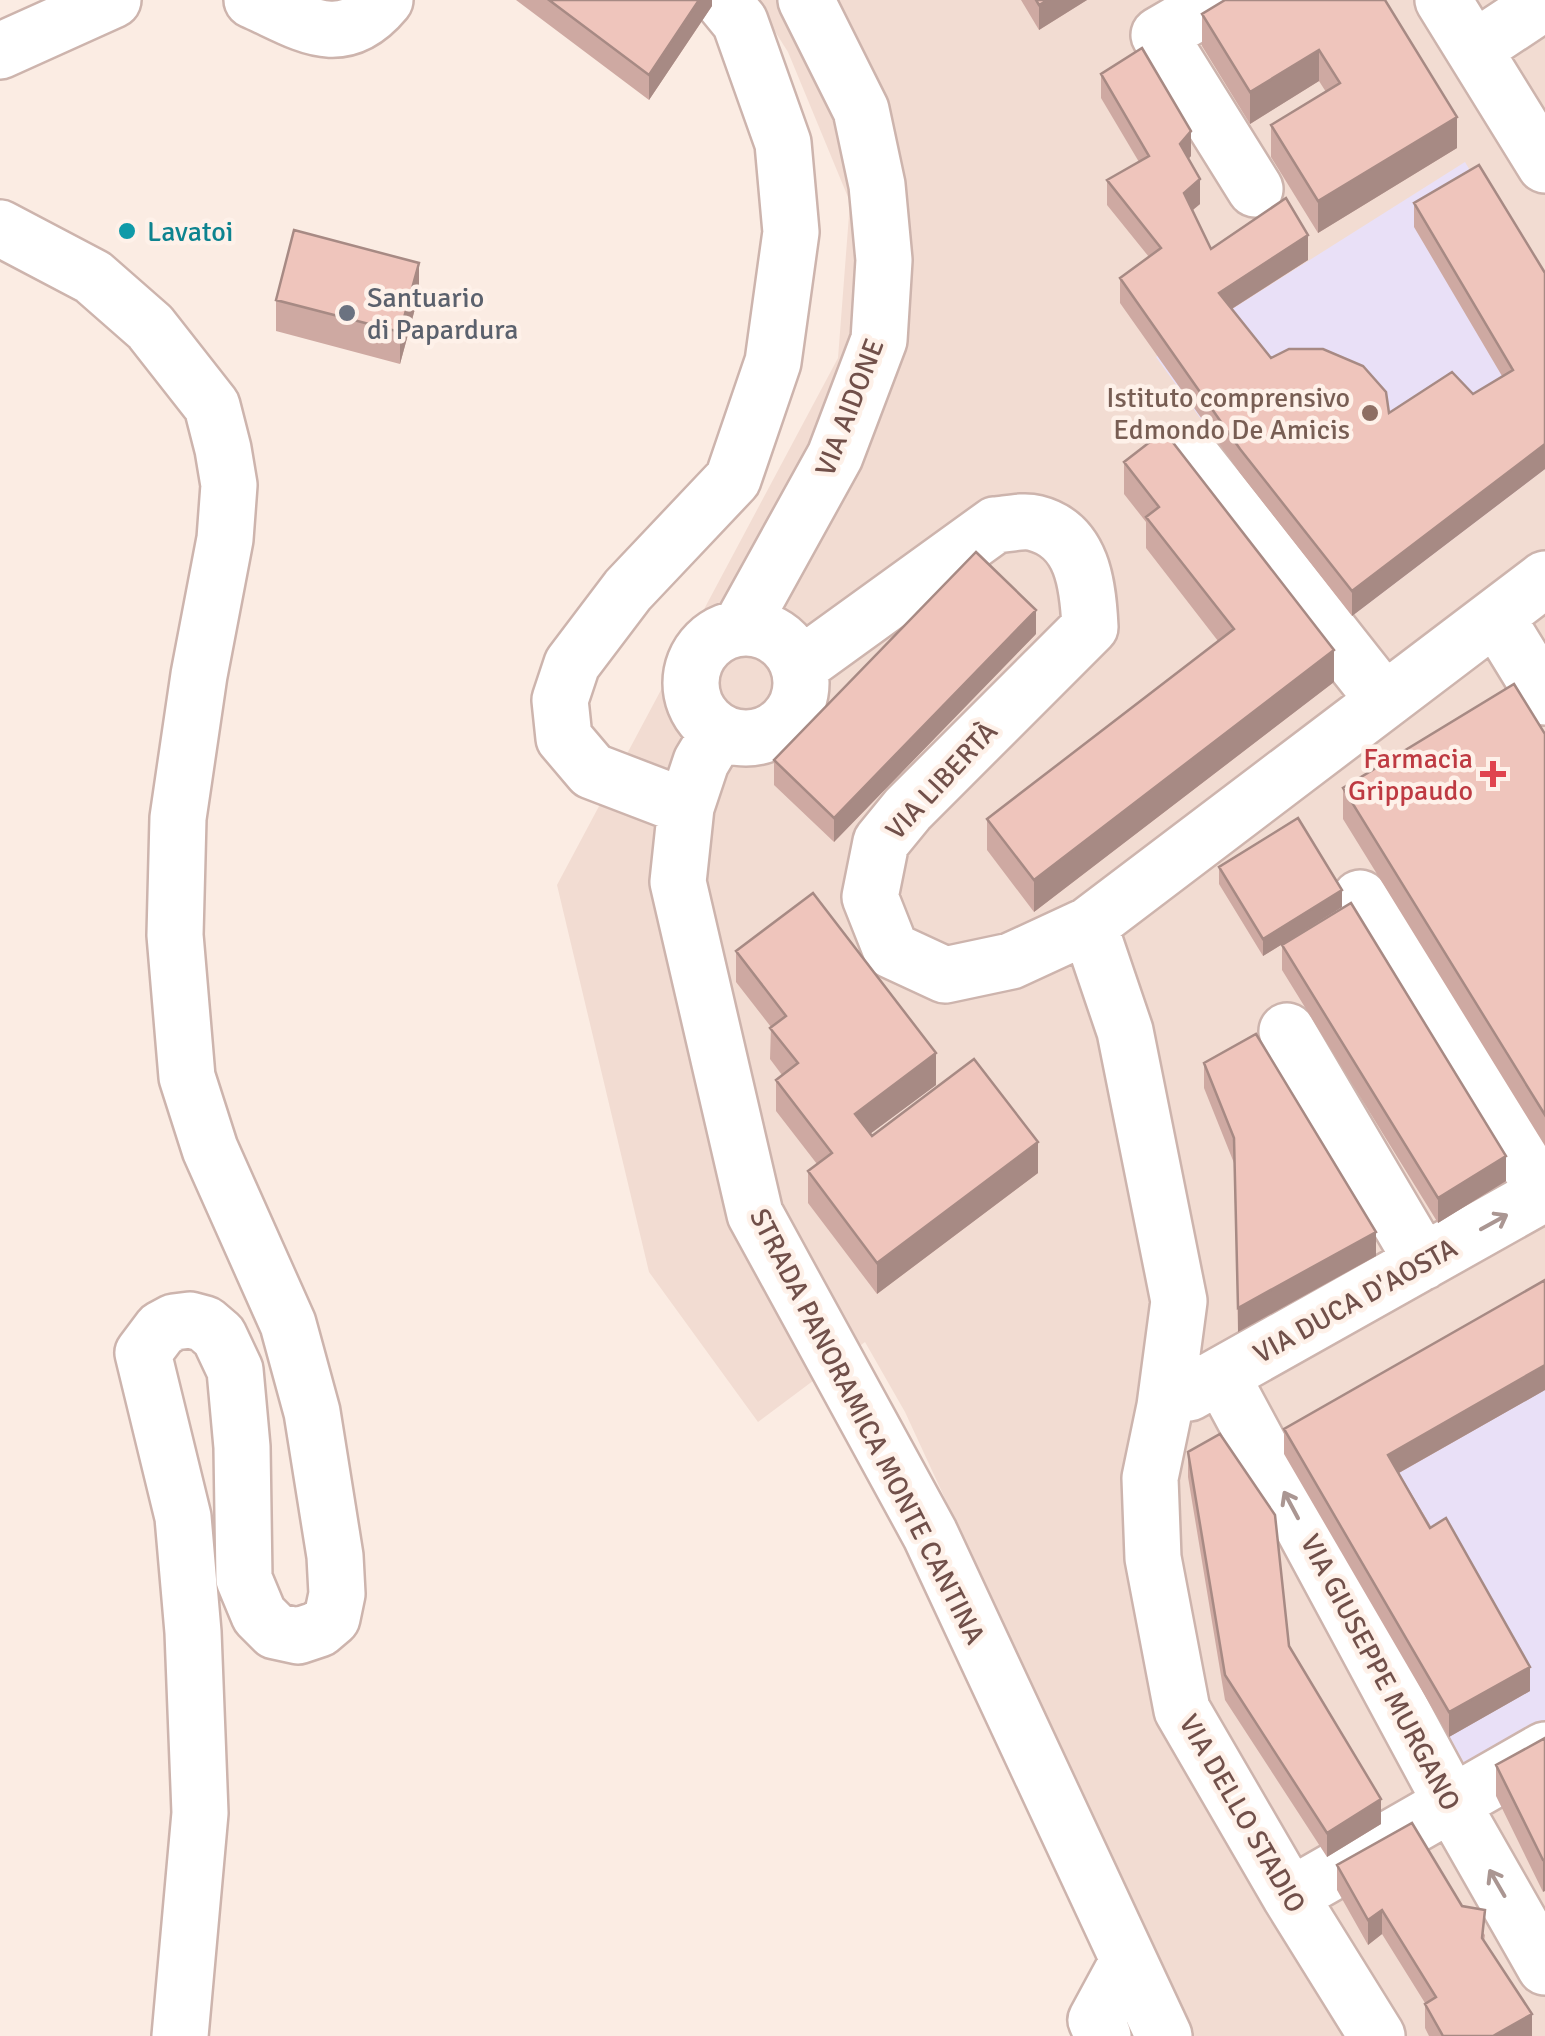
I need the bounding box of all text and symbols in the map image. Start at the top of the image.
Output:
place label: Lavatoi [147,215,233,249]
marker: Lavatoi [116,220,138,242]
place label: Santuario di Papardura [367,281,519,347]
marker: Santuario di Papardura [336,302,358,324]
street label: VIA AIDONE [808,334,892,481]
place label: Istituto comprensivo Edmondo De Amicis [1106,381,1350,447]
marker: Istituto comprensivo Edmondo De Amicis [1359,402,1381,424]
street label: VIA LIBERTÀ [879,715,1005,847]
place label: Farmacia Grippaudo [1348,742,1473,808]
marker: Farmacia Grippaudo [1482,763,1504,785]
street label: STRADA PANORAMICA MONTE CANTINA [742,1203,992,1650]
one-way arrow [1479,1211,1509,1231]
street label: VIA DUCA D'AOSTA [1248,1231,1463,1371]
one-way arrow [1281,1491,1300,1521]
street label: VIA GIUSEPPE MURGANO [1293,1529,1467,1816]
street label: VIA DELLO STADIO [1172,1708,1313,1919]
one-way arrow [1486,1868,1506,1898]

